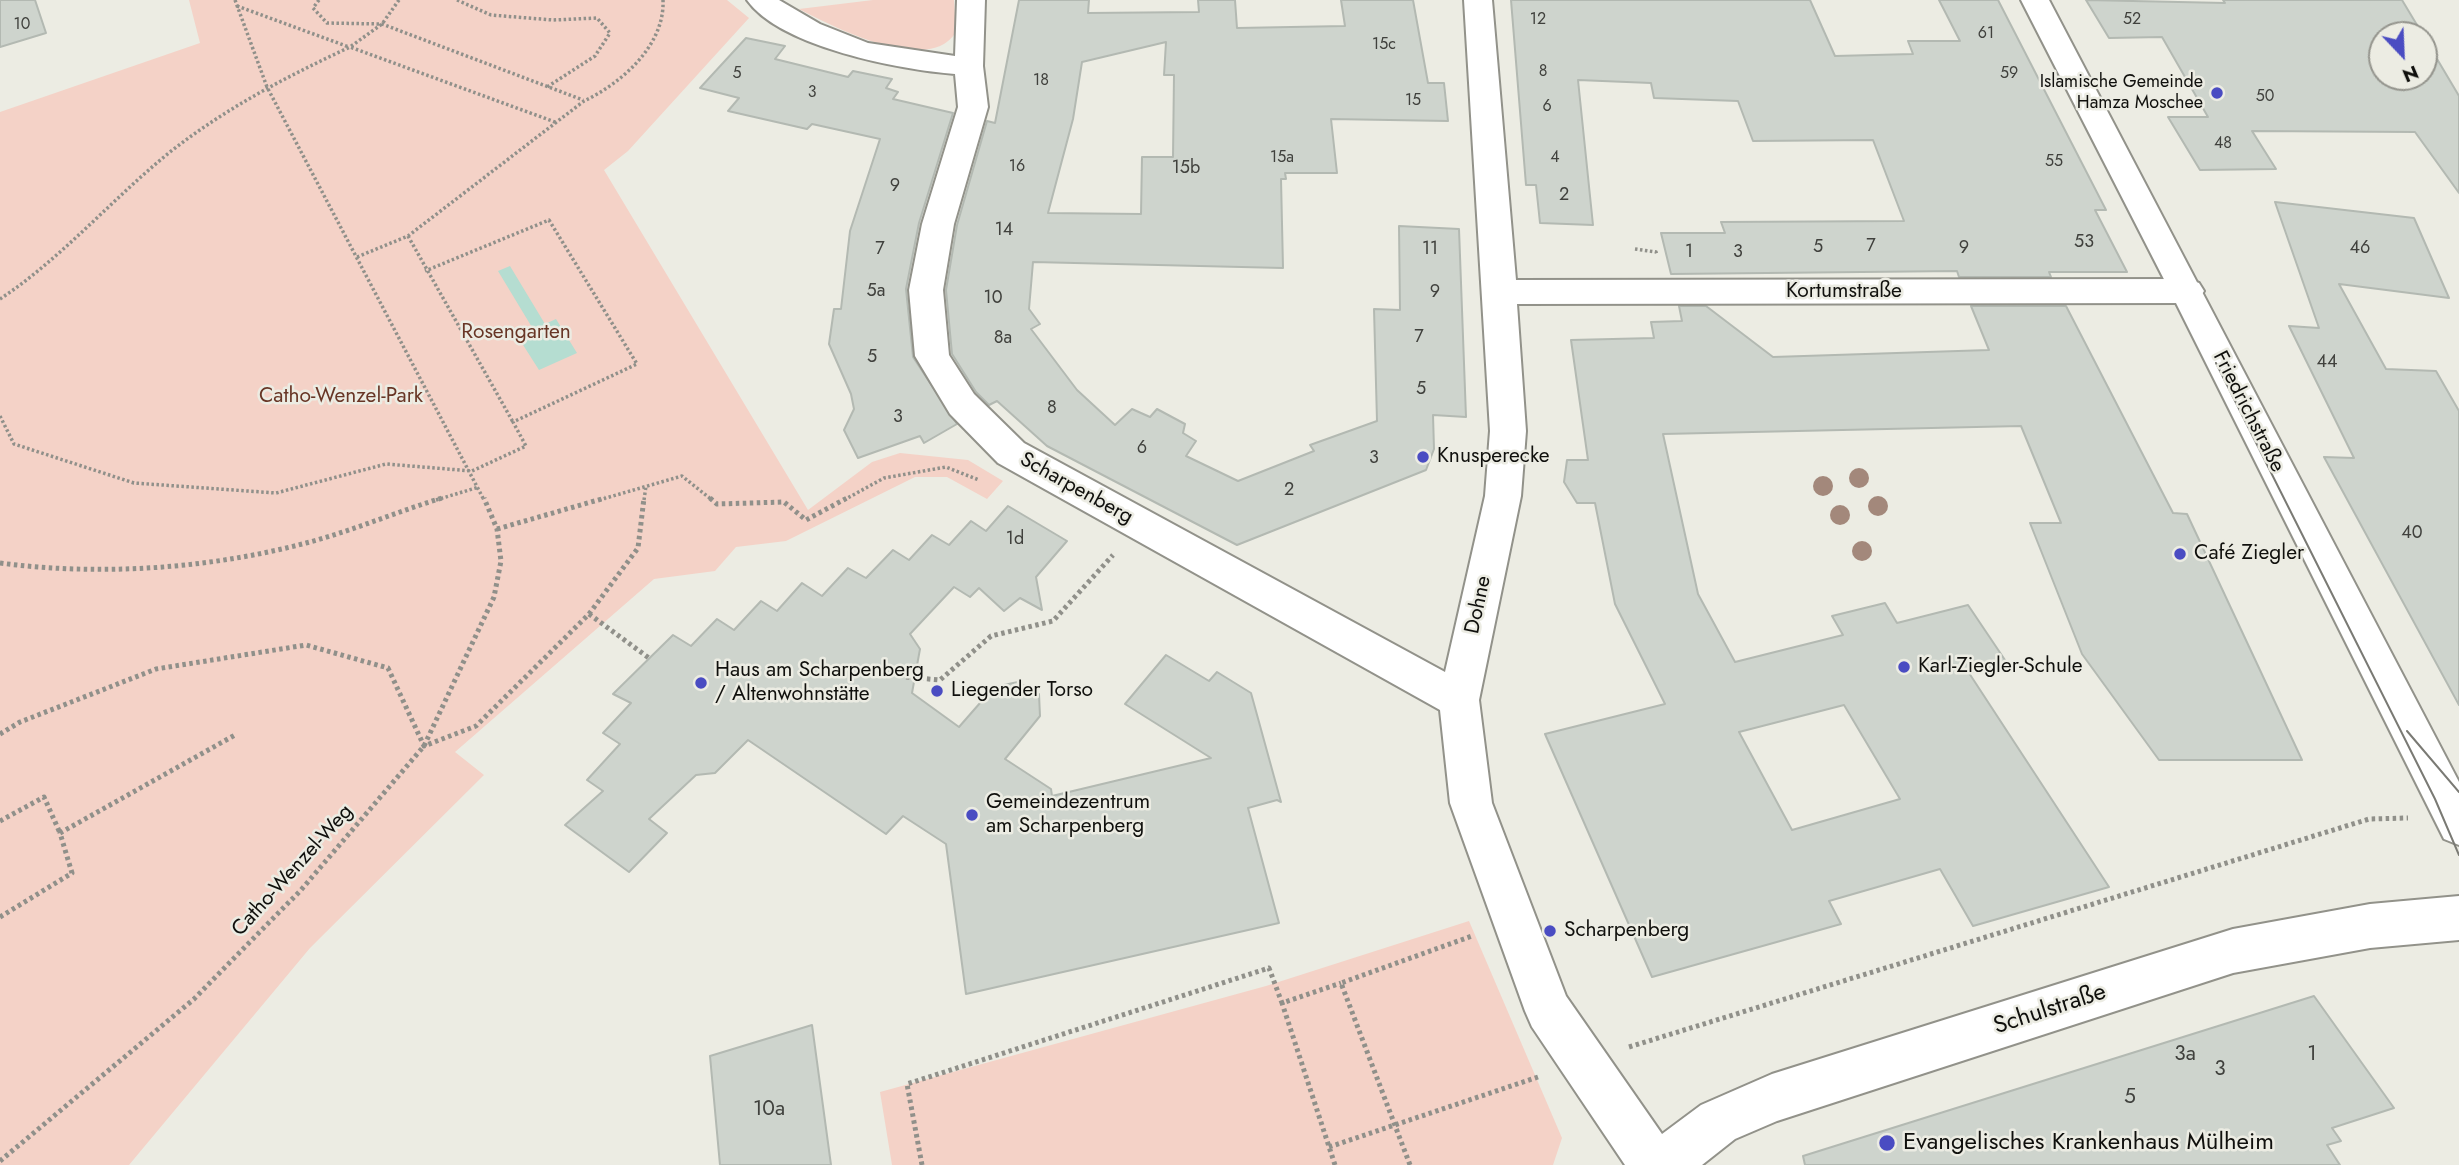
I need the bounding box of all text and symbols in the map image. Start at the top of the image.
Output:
house number: 12 [1530,10,1546,30]
house number: 52 [2123,10,2141,30]
house number: 10 [14,15,30,35]
north arrow [2368,21,2438,91]
house number: 61 [1978,24,1994,44]
house number: 15c [1372,35,1396,55]
text: N [2398,59,2423,89]
house number: 8 [1539,62,1547,82]
house number: 5 [732,64,742,84]
house number: 59 [2000,64,2018,84]
house number: 18 [1033,71,1049,91]
place label: Islamische Gemeinde Hamza Moschee [2040,72,2203,114]
house number: 3 [808,83,816,103]
marker: Islamische Gemeinde Hamza Moschee [2209,85,2225,101]
house number: 50 [2256,87,2274,107]
house number: 15 [1405,91,1421,111]
house number: 6 [1542,97,1552,117]
house number: 48 [2214,134,2232,154]
house number: 15a [1270,148,1294,168]
house number: 4 [1550,148,1560,168]
house number: 55 [2045,152,2063,172]
house number: 16 [1009,157,1025,177]
house number: 15b [1172,158,1200,180]
house number: 9 [890,176,900,198]
house number: 2 [1559,185,1569,207]
house number: 14 [995,220,1013,242]
house number: 53 [2074,232,2094,254]
house number: 7 [1866,236,1876,258]
house number: 5 [1813,237,1823,259]
house number: 9 [1959,238,1969,260]
house number: 46 [2350,238,2370,260]
house number: 7 [875,239,885,261]
house number: 11 [1422,239,1438,261]
house number: 1 [1685,242,1693,264]
house number: 3 [1733,242,1743,264]
street label: Kortumstraße [1786,279,1902,305]
house number: 5a [867,281,885,303]
house number: 9 [1430,282,1440,304]
house number: 10 [984,288,1002,310]
park label: Rosengarten [461,320,571,346]
house number: 7 [1414,327,1424,349]
house number: 8a [994,328,1012,350]
house number: 5 [867,347,877,369]
street label: Friedrichstraße [2207,347,2289,477]
house number: 44 [2317,352,2337,374]
house number: 5 [1416,379,1426,401]
park label: Catho-Wenzel-Park [259,384,423,410]
house number: 8 [1047,398,1057,420]
house number: 3 [893,407,903,429]
house number: 6 [1137,438,1147,460]
place label: Knusperecke [1437,444,1550,470]
street label: Scharpenberg [1015,448,1137,530]
house number: 3 [1369,448,1379,470]
marker: Knusperecke [1415,449,1431,465]
house number: 2 [1284,480,1294,502]
house number: 40 [2401,523,2423,545]
house number: 1d [1006,529,1024,551]
place label: Café Ziegler [2194,541,2304,567]
marker: Café Ziegler [2172,546,2188,562]
street label: Dohne [1461,574,1497,636]
place label: Karl-Ziegler-Schule [1918,654,2083,680]
place label: Haus am Scharpenberg / Altenwohnstätte [715,658,924,708]
marker: Karl-Ziegler-Schule [1896,659,1912,675]
marker: Haus am Scharpenberg / Altenwohnstätte [693,675,709,691]
place label: Liegender Torso [951,678,1093,704]
marker: Liegender Torso [929,683,945,699]
place label: Gemeindezentrum am Scharpenberg [986,790,1150,840]
street label: Catho-Wenzel-Weg [227,800,359,942]
marker: Gemeindezentrum am Scharpenberg [964,807,980,823]
place label: Scharpenberg [1564,918,1689,944]
marker: Scharpenberg [1542,923,1558,939]
street label: Schulstraße [1990,978,2110,1042]
house number: 3a [2174,1042,2196,1068]
house number: 1 [2307,1042,2317,1068]
house number: 3 [2214,1057,2226,1083]
house number: 5 [2124,1085,2136,1111]
house number: 10a [753,1097,785,1123]
place label: Evangelisches Krankenhaus Mülheim [1903,1129,2274,1157]
marker: Evangelisches Krankenhaus Mülheim [1877,1133,1897,1153]

